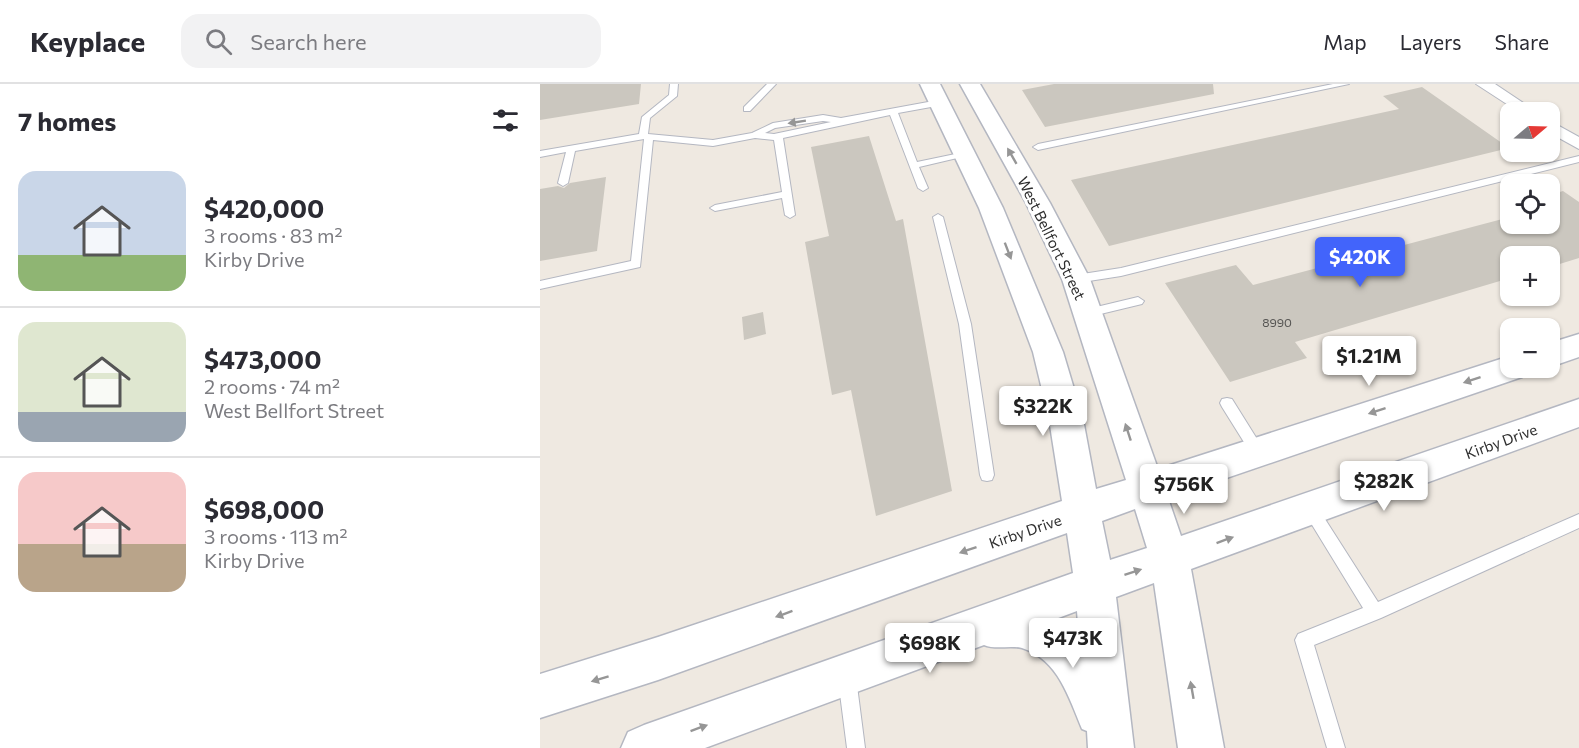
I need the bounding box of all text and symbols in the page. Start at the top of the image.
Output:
search box [181,14,601,68]
text: Keyplace [30,24,145,58]
icon: search [202,25,235,58]
text: Search here [250,28,367,55]
text: Map [1323,29,1367,54]
text: Layers [1400,29,1462,54]
text: Share [1495,29,1549,54]
north arrow [1500,102,1560,162]
map controls [1500,102,1560,378]
icon: filters [489,104,522,137]
text: 7 homes [18,105,116,136]
one-way arrow [787,118,806,127]
one-way arrow [1006,148,1017,164]
street label: West Bellfort Street [1014,173,1090,303]
button: locate [1500,174,1560,234]
text: $420,000 [204,192,324,223]
icon: home [66,195,138,267]
text: 3 rooms · 83 m² [204,223,343,247]
pin: $420K [1318,237,1402,288]
one-way arrow [1004,242,1013,260]
text: $420K [1329,244,1391,268]
button: + [1500,246,1560,306]
text: Kirby Drive [204,247,305,271]
house number: 8990 [1262,315,1292,329]
button: − [1500,318,1560,378]
pin: $1.21M [1320,336,1418,387]
text: $473,000 [204,343,321,374]
text: $1.21M [1336,343,1402,367]
icon: home [66,346,138,418]
text: 2 rooms · 74 m² [204,374,340,398]
one-way arrow [1463,376,1481,386]
pin: $322K [1001,386,1085,437]
text: $322K [1013,393,1073,417]
text: West Bellfort Street [204,398,384,422]
one-way arrow [1368,407,1386,417]
street label: Kirby Drive [1462,420,1540,462]
one-way arrow [1123,423,1133,441]
pin: $282K [1342,461,1426,512]
pin: $756K [1142,464,1226,515]
text: $282K [1354,468,1414,492]
text: $756K [1154,471,1214,495]
text: $698,000 [204,493,324,524]
icon: home [66,496,138,568]
street label: Kirby Drive [986,510,1064,552]
text: 3 rooms · 113 m² [204,524,348,548]
one-way arrow [1216,535,1234,545]
one-way arrow [959,546,977,556]
text: Kirby Drive [204,548,305,572]
one-way arrow [1124,567,1142,577]
one-way arrow [775,609,793,619]
pin: $473K [1031,618,1115,669]
pin: $698K [888,623,972,674]
text: $473K [1043,625,1103,649]
text: $698K [899,630,961,654]
one-way arrow [591,675,609,684]
one-way arrow [1187,681,1196,700]
one-way arrow [690,722,708,732]

